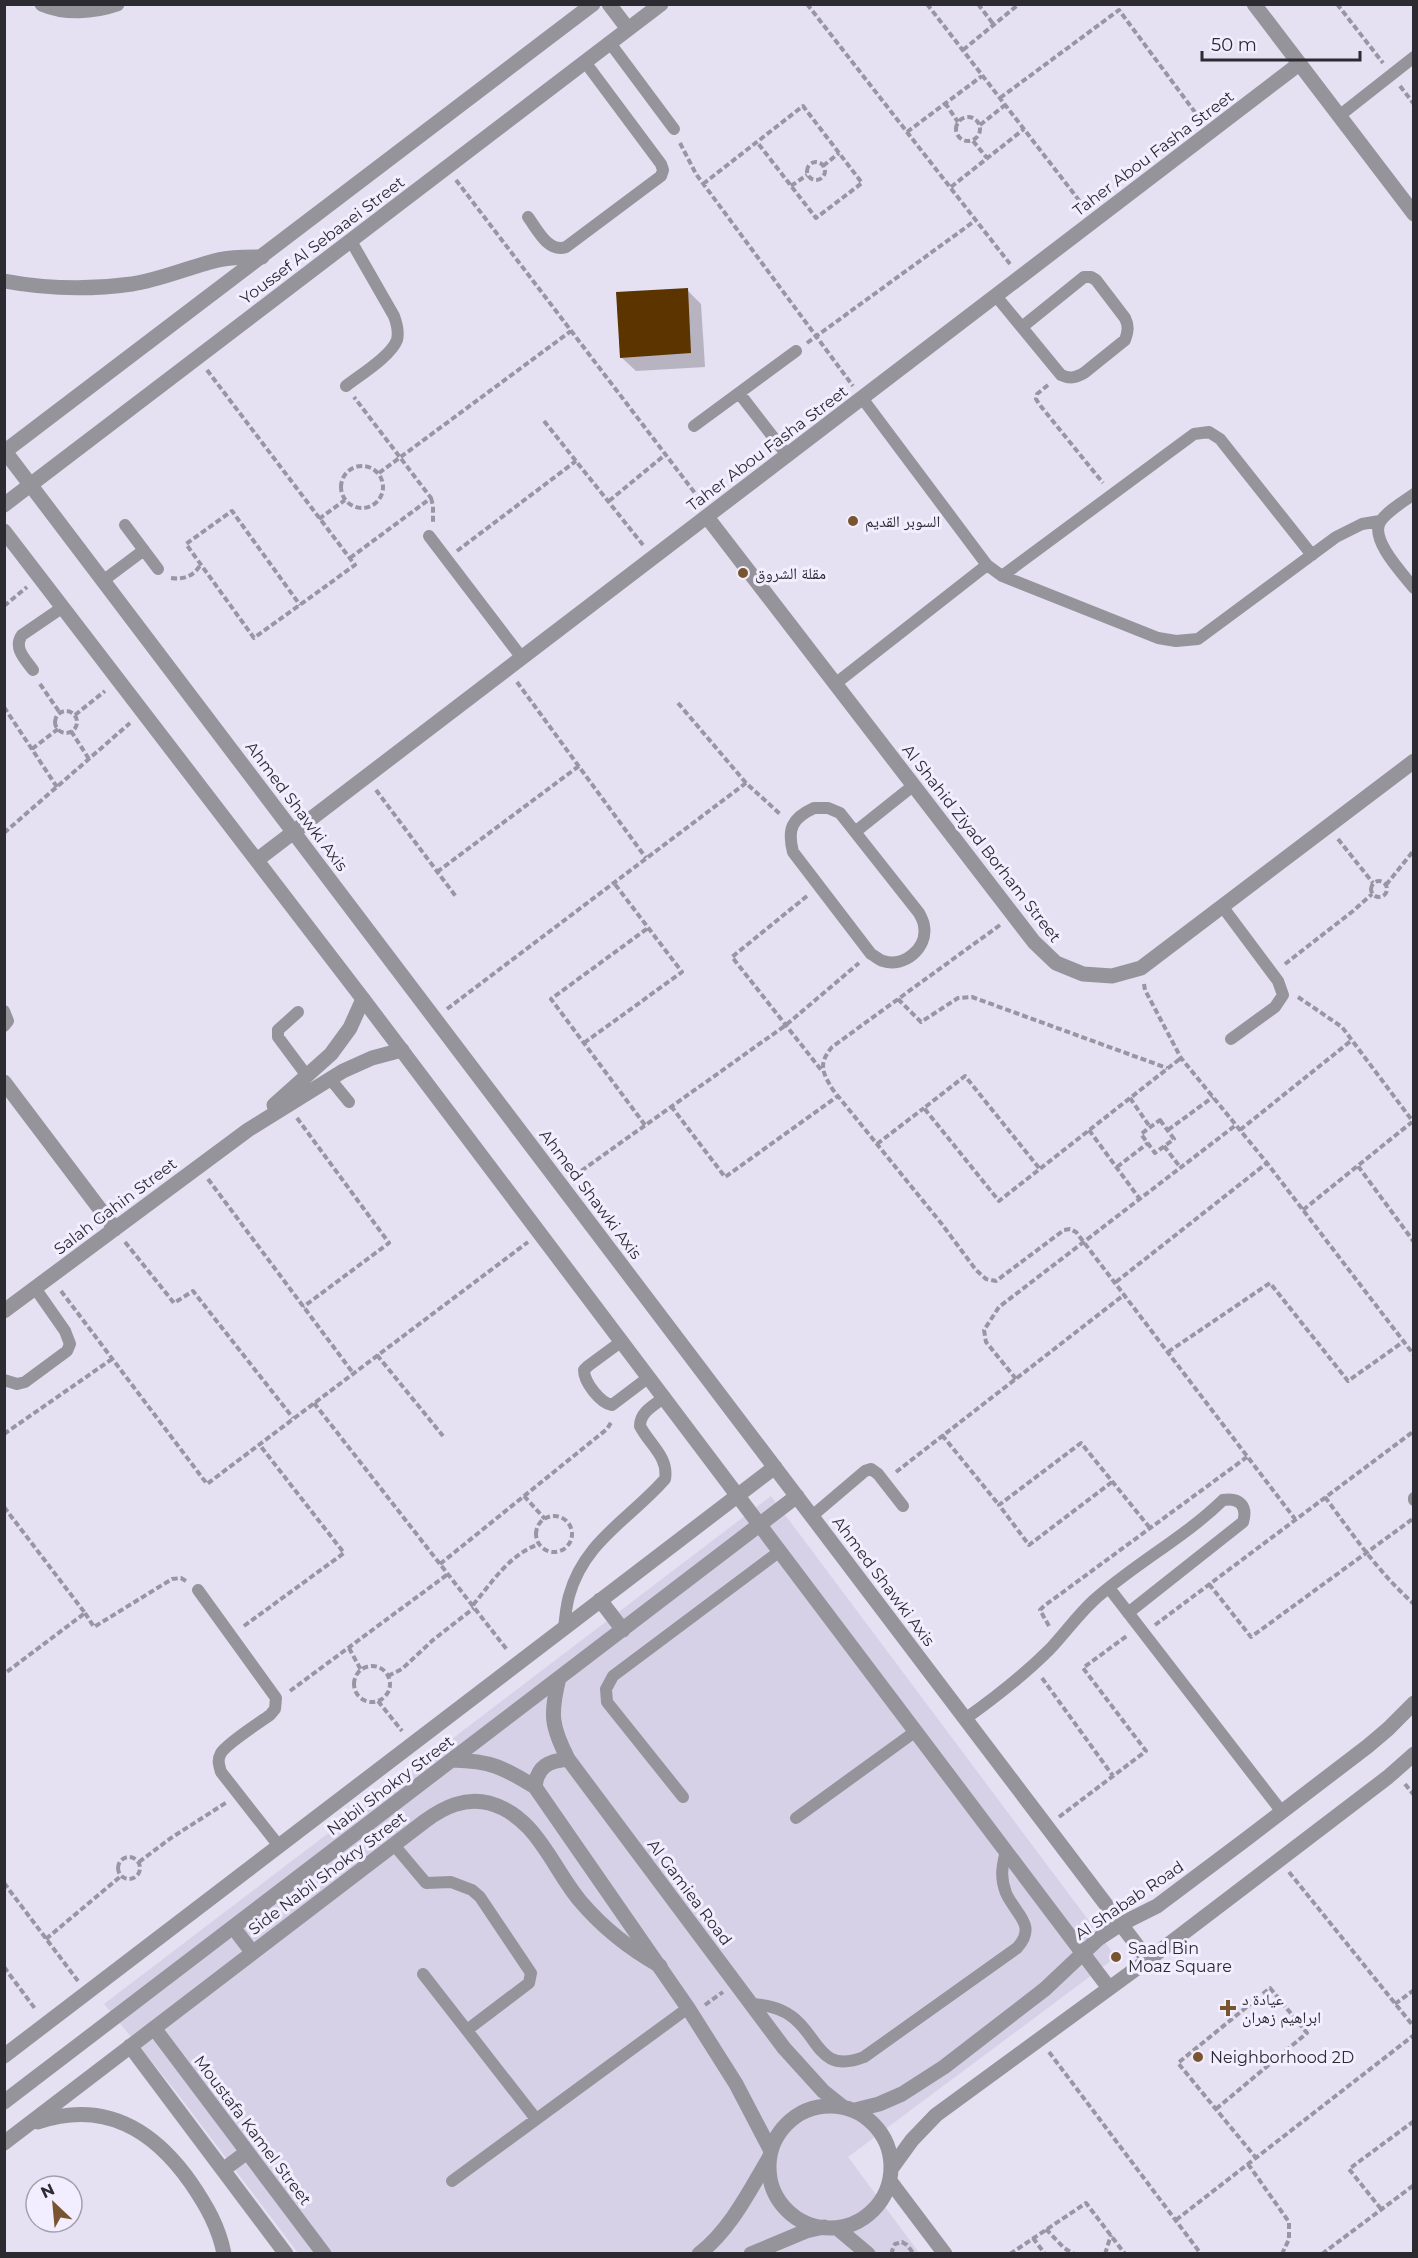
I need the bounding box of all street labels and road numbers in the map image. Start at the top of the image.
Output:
street label: Taher Abou Fasha Street [1069,86,1238,220]
street label: Youssef Al Sebaaei Street [236,172,409,308]
street label: Taher Abou Fasha Street [683,381,852,515]
street label: Ahmed Shawki Axis [242,738,352,875]
street label: Al Shahid Ziyad Borham Street [898,741,1065,946]
street label: Ahmed Shawki Axis [536,1126,646,1263]
street label: Salah Gahin Street [50,1154,181,1259]
street label: Ahmed Shawki Axis [829,1513,939,1650]
street label: Nabil Shokry Street [323,1731,458,1839]
street label: Side Nabil Shokry Street [245,1808,410,1939]
street label: Al Gamiea Road [644,1835,736,1949]
street label: Al Shabab Road [1071,1857,1187,1944]
street label: Moustafa Kamel Street [190,2052,315,2209]

